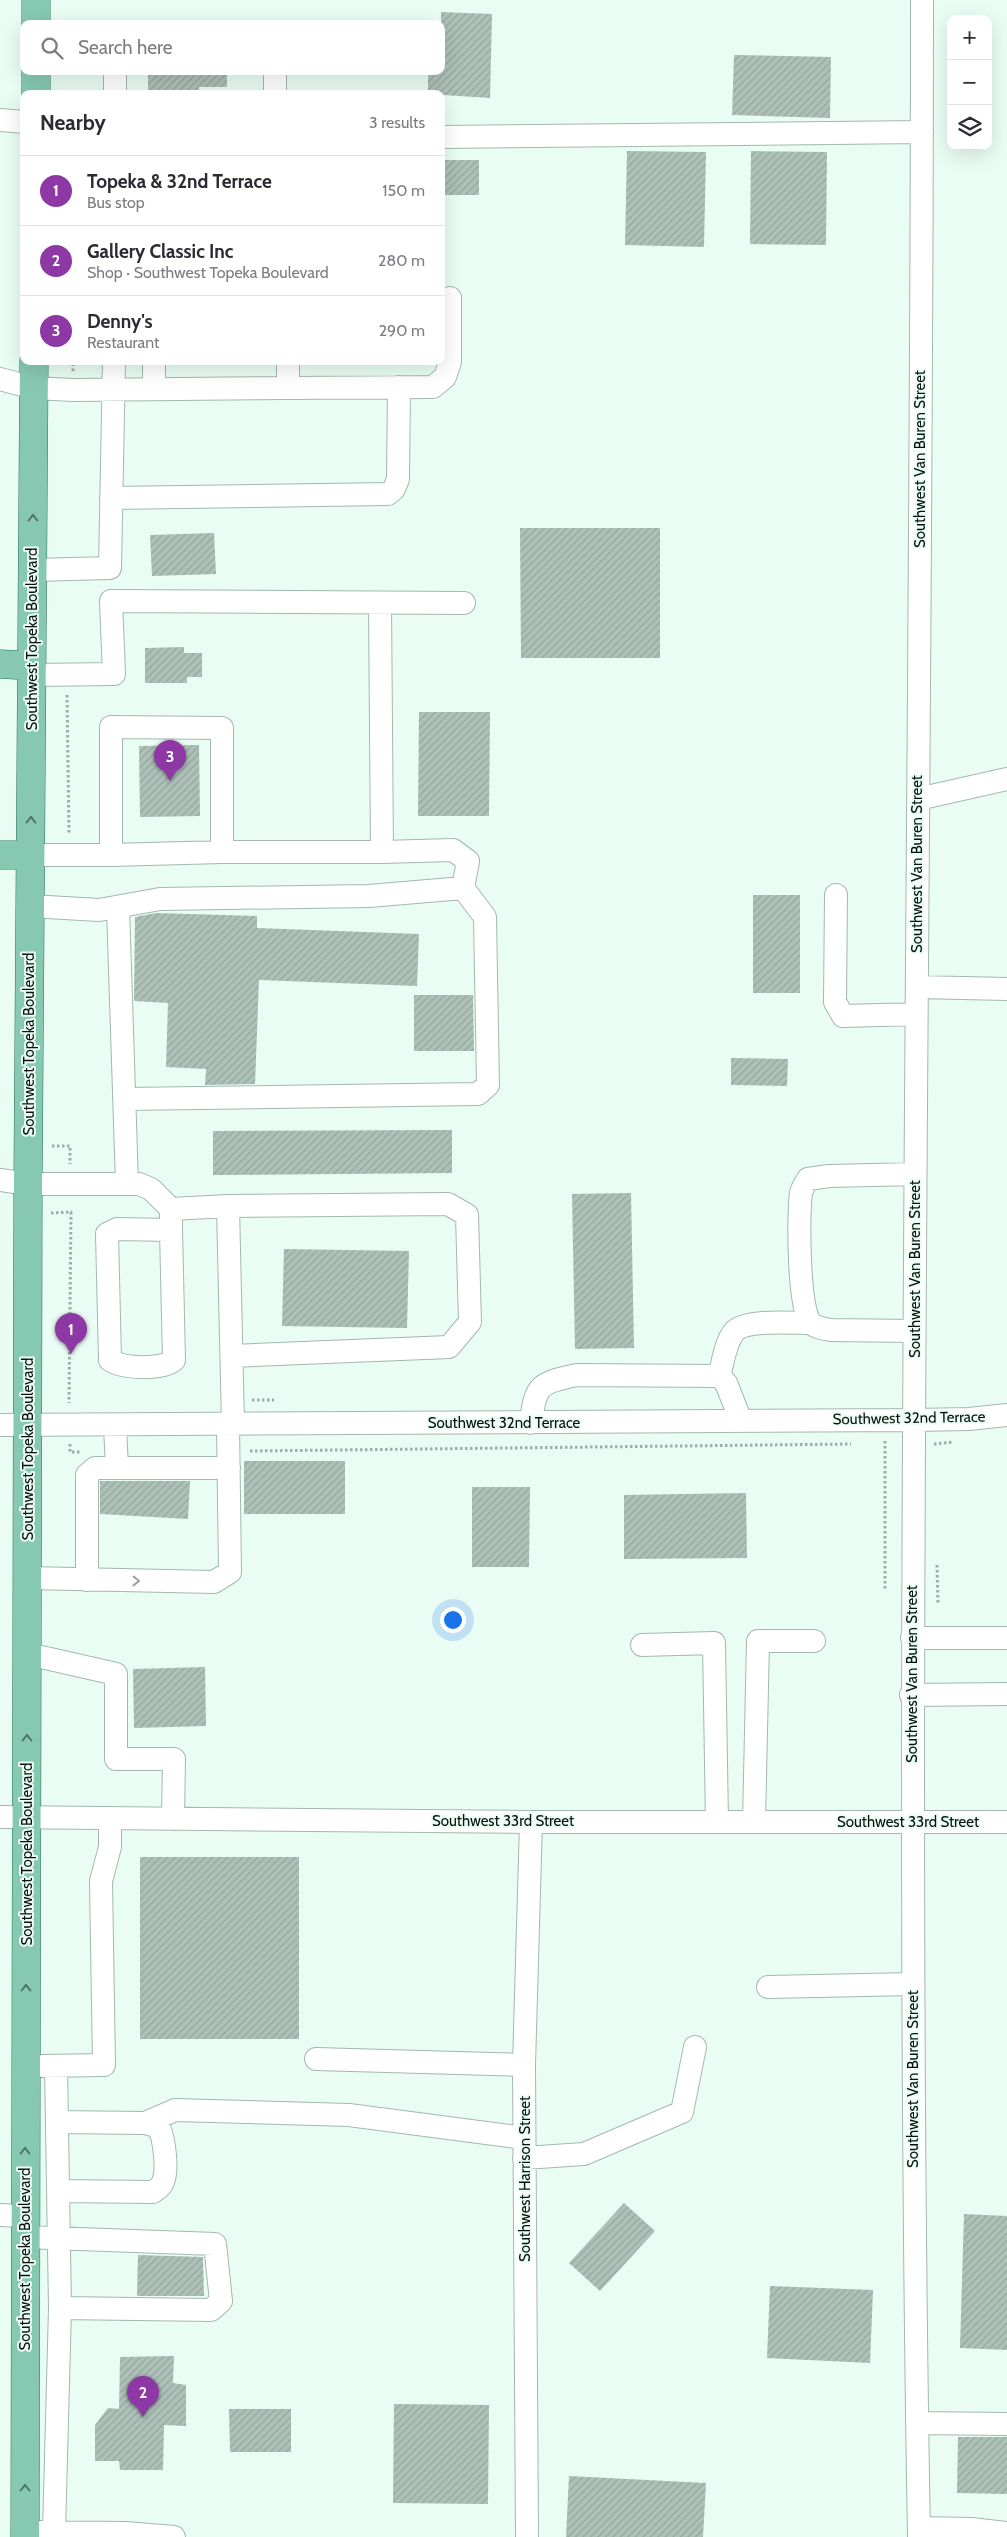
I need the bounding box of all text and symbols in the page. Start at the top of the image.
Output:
map controls [947,15,992,150]
button: + [947,15,992,60]
search box [20,20,445,75]
icon: search [38,34,66,62]
text: Search here [78,36,172,59]
button: − [947,60,992,105]
button: layers [947,105,992,150]
text: Nearby [40,110,106,135]
text: 3 results [369,113,425,132]
text: Topeka & 32nd Terrace [87,170,272,193]
text: 1 [53,181,59,200]
text: 150 m [382,181,425,200]
text: Bus stop [87,193,145,212]
text: Gallery Classic Inc [87,240,233,263]
text: 2 [52,251,60,270]
text: 280 m [378,251,425,270]
text: Shop · Southwest Topeka Boulevard [87,263,329,282]
text: Denny's [87,310,153,333]
text: 3 [52,321,60,340]
text: 290 m [379,321,425,340]
text: Restaurant [87,333,159,352]
street label: Southwest Van Buren Street [911,370,929,548]
one-way arrow [28,514,39,522]
street label: Southwest Topeka Boulevard [23,548,41,730]
pin: 3 [154,740,186,781]
street label: Southwest Van Buren Street [908,775,926,953]
one-way arrow [26,816,36,824]
street label: Southwest Topeka Boulevard [20,953,38,1135]
street label: Southwest Van Buren Street [906,1180,924,1358]
pin: 1 [55,1313,87,1354]
street label: Southwest Topeka Boulevard [19,1358,37,1540]
street label: Southwest 32nd Terrace [833,1408,986,1428]
street label: Southwest 32nd Terrace [428,1414,581,1432]
one-way arrow [132,1575,140,1586]
street label: Southwest Van Buren Street [903,1585,921,1763]
your location [440,1607,466,1633]
one-way arrow [22,1734,32,1742]
street label: Southwest Topeka Boulevard [18,1763,36,1945]
street label: Southwest 33rd Street [432,1812,574,1830]
street label: Southwest 33rd Street [837,1813,979,1831]
one-way arrow [21,1984,31,1992]
street label: Southwest Van Buren Street [904,1990,922,2168]
street label: Southwest Harrison Street [516,2096,534,2262]
one-way arrow [20,2147,30,2154]
street label: Southwest Topeka Boulevard [16,2168,34,2350]
pin: 2 [127,2376,159,2417]
one-way arrow [20,2484,30,2492]

